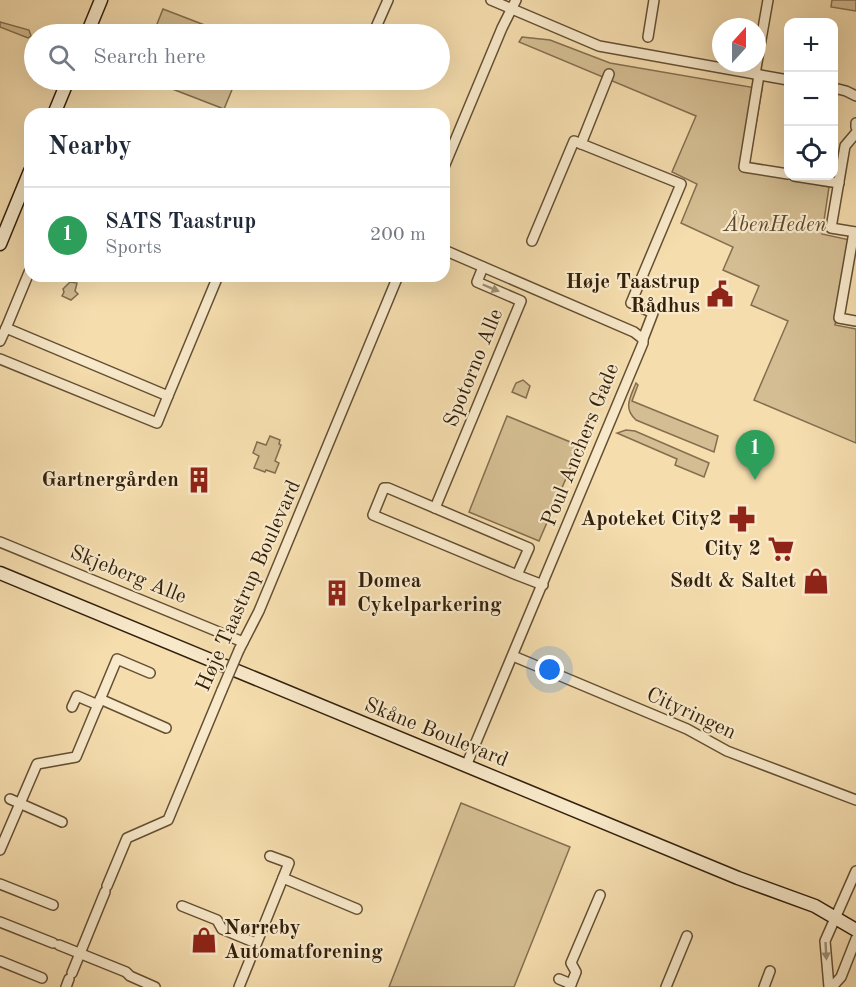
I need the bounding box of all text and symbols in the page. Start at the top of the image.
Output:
north arrow [712,18,766,72]
map controls [784,18,838,180]
button: + [784,18,838,72]
search box [24,24,450,90]
icon: search [45,41,78,74]
text: Search here [93,46,206,68]
button: − [784,72,838,126]
button: locate [784,126,838,180]
text: Nearby [48,134,132,160]
park label: ÅbenHeden [722,210,827,236]
text: SATS Taastrup [105,211,256,233]
text: 1 [62,225,73,245]
text: 200 m [370,225,426,245]
text: Sports [105,238,162,258]
place label: Høje Taastrup Rådhus [566,272,700,317]
public building icon: Høje Taastrup Rådhus [705,279,735,309]
one-way arrow [483,283,501,293]
street label: Spotorno Alle [441,306,507,430]
street label: Poul Anchers Gade [539,361,623,529]
pin: 1 [736,430,774,480]
building icon: Gartnergården [184,465,214,495]
place label: Gartnergården [41,470,179,491]
street label: Høje Taastrup Boulevard [193,477,305,695]
pharmacy icon: Apoteket City2 [727,504,757,534]
place label: Apoteket City2 [581,509,722,530]
supermarket icon: City 2 [766,534,796,564]
place label: City 2 [704,539,761,560]
street label: Skjeberg Alle [67,542,189,608]
shop icon: Sødt & Saltet [801,566,831,596]
place label: Domea Cykelparkering [357,571,502,616]
place label: Sødt & Saltet [670,571,796,592]
building icon: Domea Cykelparkering [322,578,352,608]
your location [535,655,564,684]
street label: Cityringen [643,684,739,744]
street label: Skåne Boulevard [361,695,511,771]
place label: Nørreby Automatforening [224,918,383,963]
shop icon: Nørreby Automatforening [189,925,219,955]
one-way arrow [821,942,830,961]

